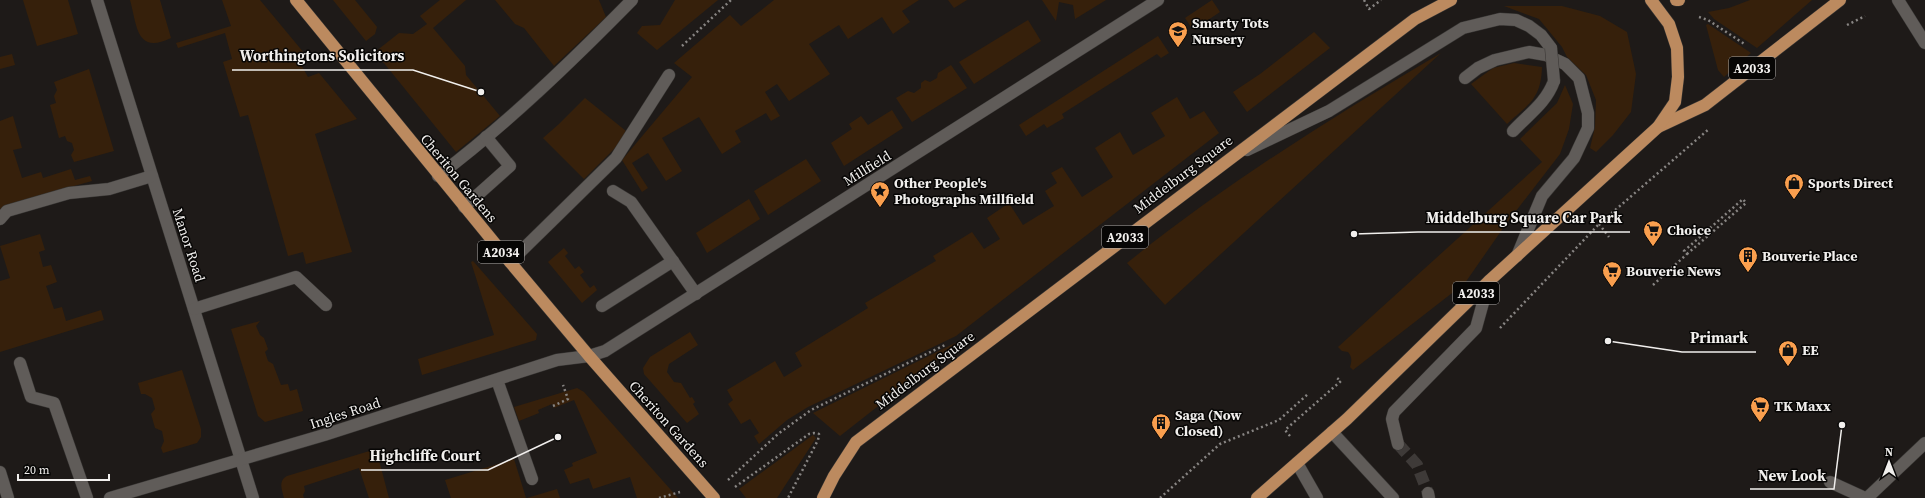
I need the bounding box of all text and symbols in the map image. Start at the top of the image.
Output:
place label: Smarty Tots Nursery [1192,13,1269,49]
school or university icon: Smarty Tots Nursery [1167,20,1189,48]
callout: Worthingtons Solicitors [232,43,413,70]
text: Worthingtons Solicitors [240,45,405,66]
road number: A2033 [1729,57,1775,79]
street label: Cheriton Gardens [416,129,502,227]
street label: Middelburg Square [1129,130,1237,218]
street label: Millfield [839,146,895,190]
shop icon: Sports Direct [1783,172,1805,200]
place label: Other People's Photographs Millfield [894,173,1035,209]
place label: Sports Direct [1808,173,1894,193]
place icon: Other People's Photographs Millfield [869,180,891,208]
callout: Middelburg Square Car Park [1418,205,1630,232]
street label: Manor Road [168,206,210,285]
text: Middelburg Square Car Park [1426,207,1622,228]
supermarket icon: Choice [1642,219,1664,247]
place label: Choice [1667,220,1711,240]
road number: A2033 [1102,226,1148,248]
road number: A2034 [478,241,524,263]
building icon: Bouverie Place [1737,245,1759,273]
place label: Bouverie Place [1762,246,1857,266]
supermarket icon: Bouverie News [1601,260,1623,288]
place label: Bouverie News [1626,261,1722,281]
road number: A2033 [1453,282,1499,304]
callout: Primark [1682,325,1756,352]
street label: Middelburg Square [871,326,979,414]
text: Primark [1690,327,1748,348]
shop icon: EE [1777,339,1799,367]
place label: EE [1802,340,1819,360]
street label: Cheriton Gardens [625,376,713,472]
street label: Ingles Road [307,392,383,434]
supermarket icon: TK Maxx [1749,395,1771,423]
place label: TK Maxx [1774,396,1831,416]
place label: Saga (Now Closed) [1175,405,1242,441]
building icon: Saga (Now Closed) [1150,412,1172,440]
north arrow [1869,442,1909,482]
callout: Highcliffe Court [361,443,488,470]
text: Highcliffe Court [370,445,481,466]
text: N [1885,445,1893,460]
scale bar [18,456,109,482]
text: 20 m [24,462,50,478]
callout: New Look [1750,462,1834,489]
text: New Look [1758,465,1826,486]

